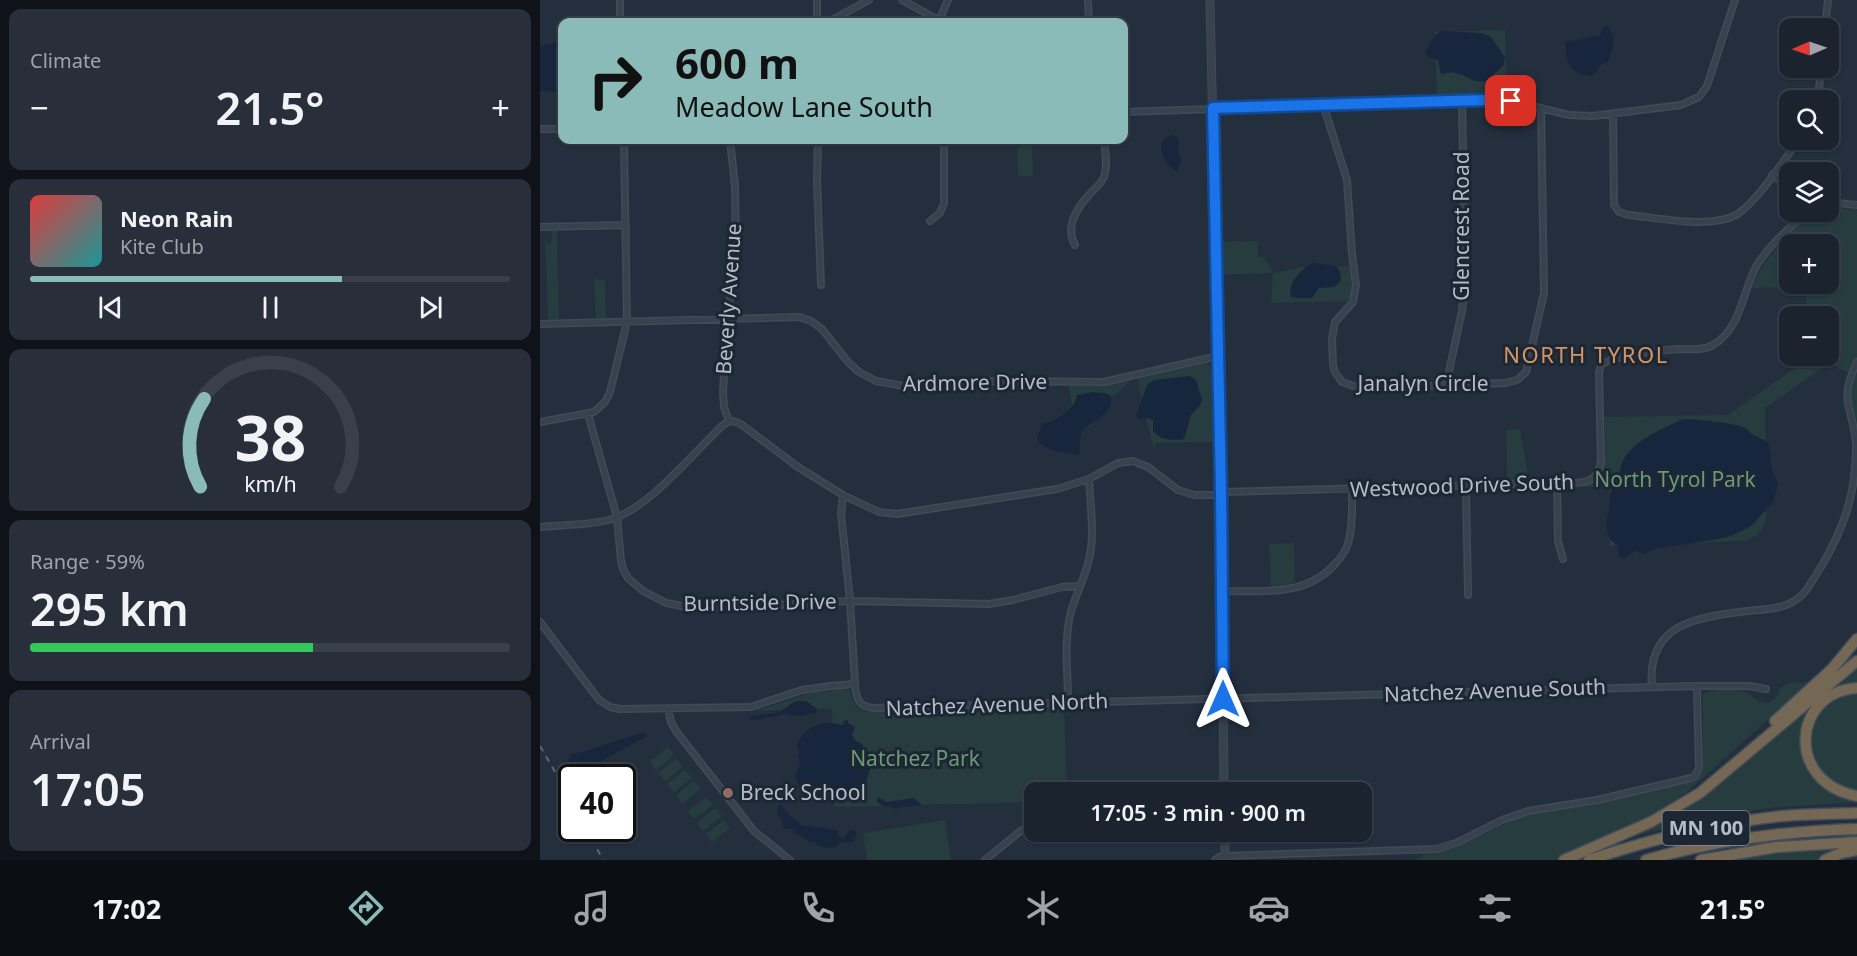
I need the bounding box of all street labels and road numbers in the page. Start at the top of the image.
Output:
street label: Glencrest Road [1447,151,1475,301]
street label: Beverly Avenue [709,222,747,376]
street label: Ardmore Drive [903,367,1047,397]
street label: Janalyn Circle [1355,369,1489,397]
street label: Westwood Drive South [1350,467,1574,503]
street label: Burntside Drive [683,587,837,617]
street label: Natchez Avenue South [1383,672,1607,708]
street label: Natchez Avenue North [885,686,1109,722]
road number: MN 100 [1662,811,1750,845]

